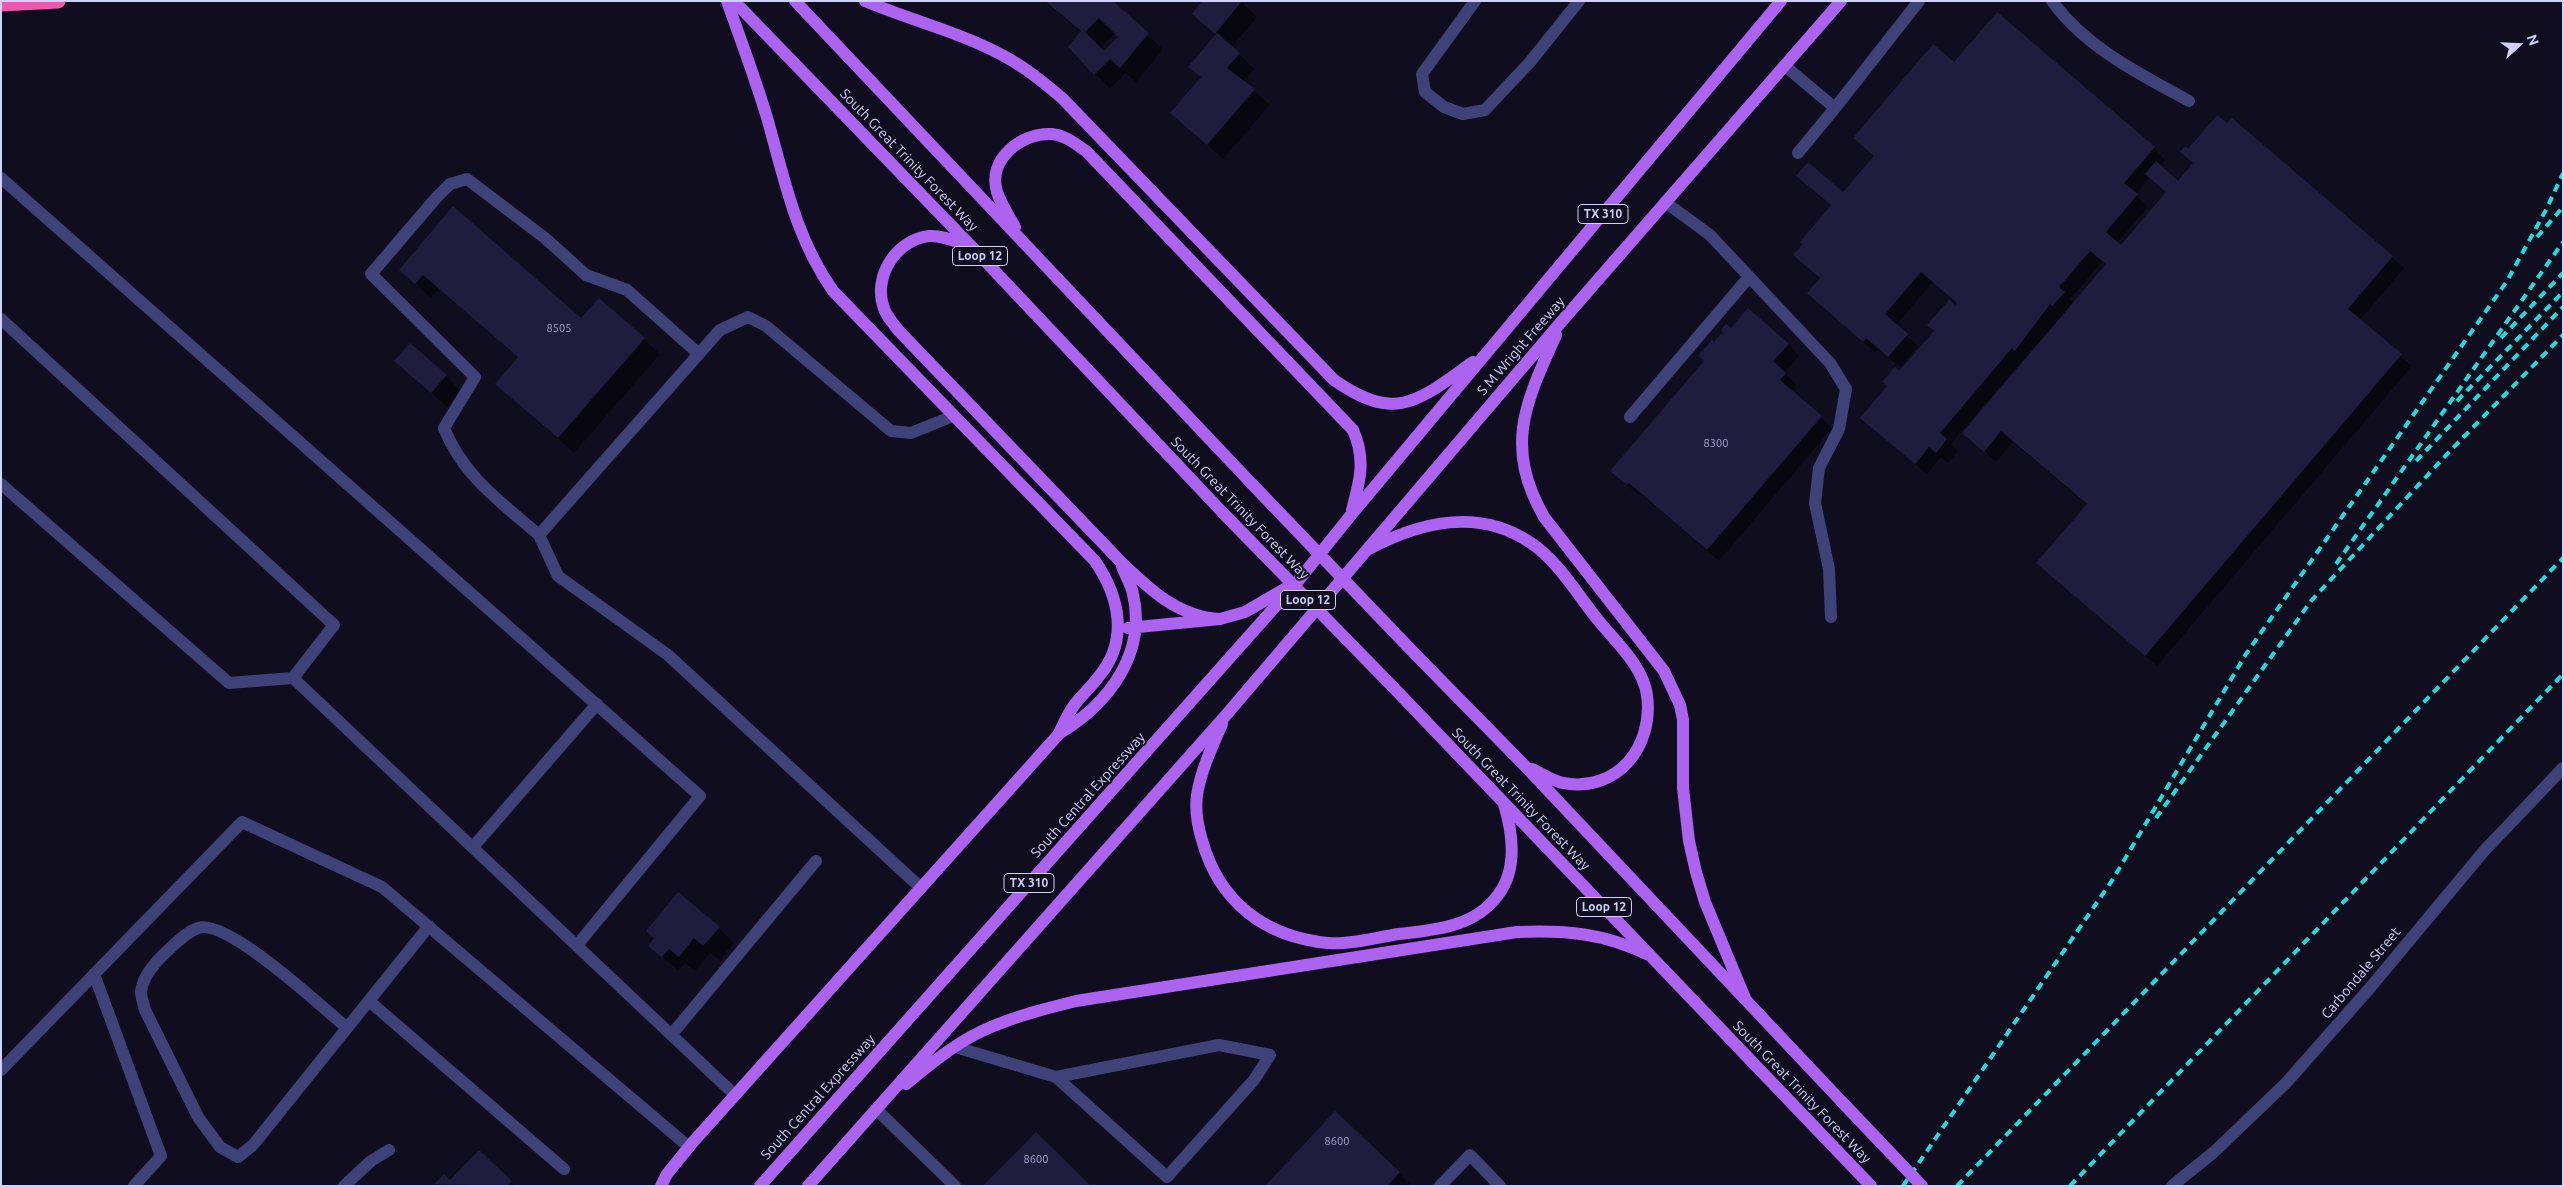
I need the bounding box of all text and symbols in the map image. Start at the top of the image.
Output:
north arrow [2494,20,2544,70]
text: N [2524,32,2542,48]
street label: South Great Trinity Forest Way [837,85,981,235]
road number: TX 310 [1578,204,1628,223]
road number: Loop 12 [952,247,1008,266]
street label: S M Wright Freeway [1474,293,1568,399]
house number: 8505 [547,321,571,335]
street label: South Great Trinity Forest Way [1168,433,1312,583]
house number: 8300 [1704,436,1728,450]
road number: Loop 12 [1280,590,1336,610]
street label: South Great Trinity Forest Way [1449,724,1593,874]
street label: South Central Expressway [1027,729,1149,861]
road number: TX 310 [1004,874,1054,892]
road number: Loop 12 [1576,898,1632,916]
street label: Carbondale Street [2318,924,2404,1022]
street label: South Great Trinity Forest Way [1730,1017,1874,1167]
street label: South Central Expressway [757,1031,879,1163]
house number: 8600 [1325,1134,1349,1148]
house number: 8600 [1024,1152,1048,1166]

